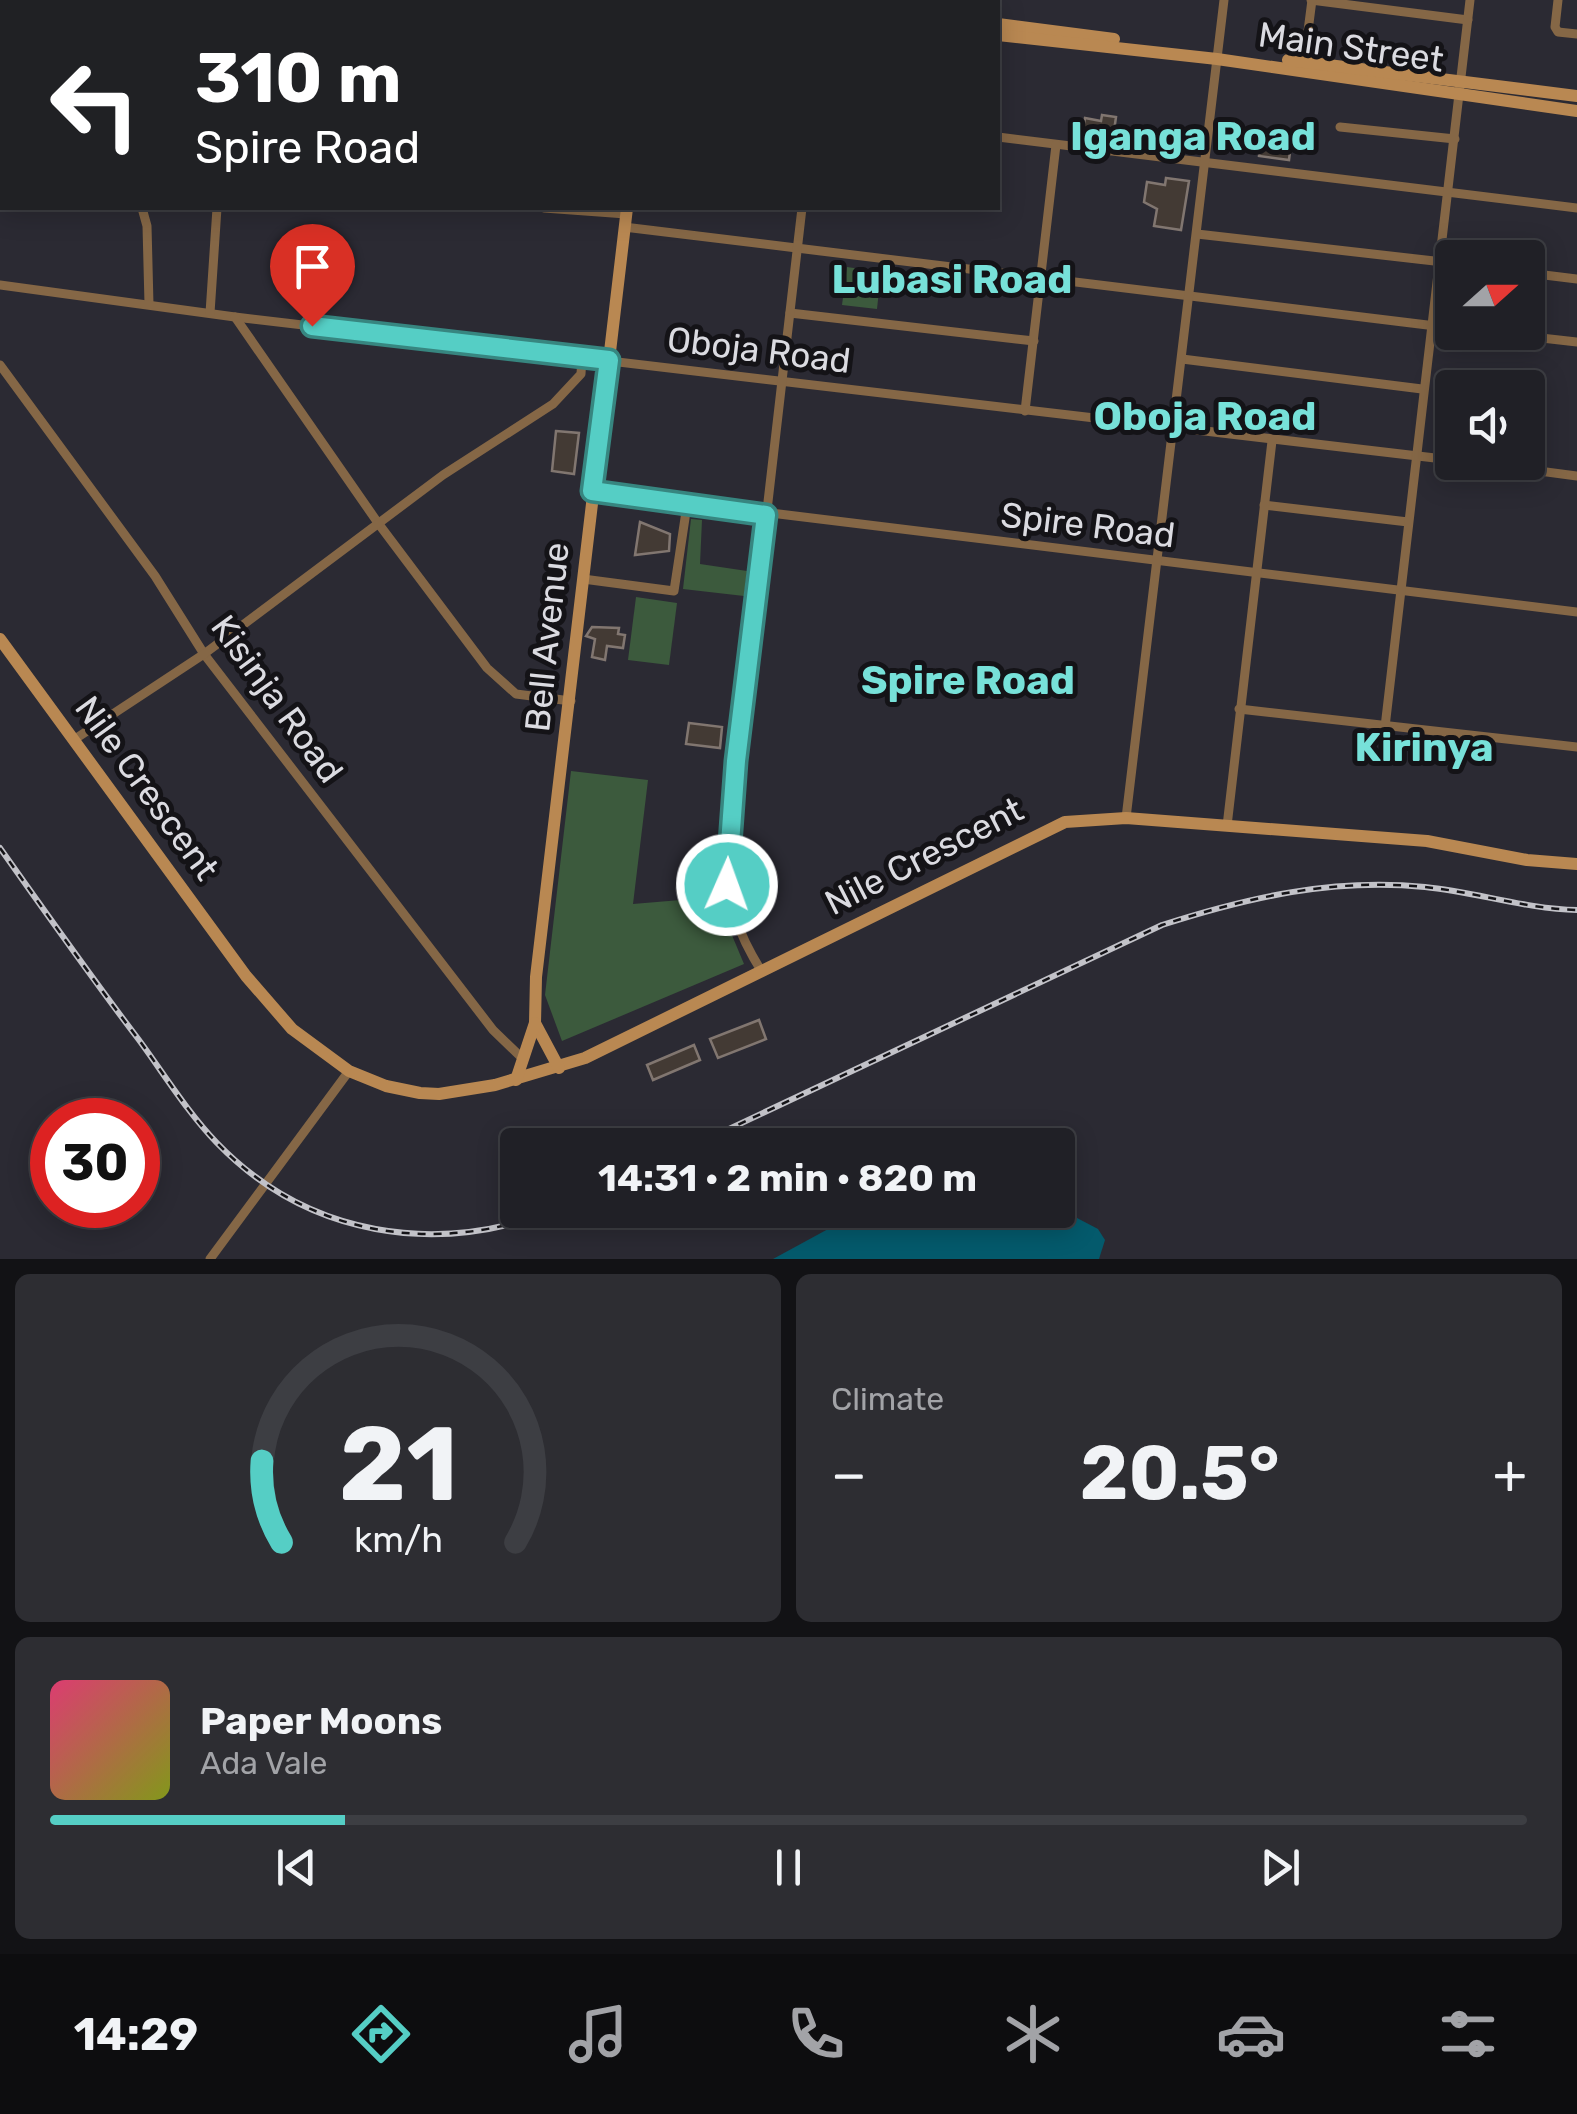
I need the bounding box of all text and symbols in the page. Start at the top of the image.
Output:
street label: Main Street [1256,13,1446,81]
text: 310 m [195,37,402,120]
icon: left [30,40,160,170]
district label: Iganga Road [1070,113,1316,160]
text: Spire Road [195,121,420,174]
pin [270,224,355,327]
icon: arrive [285,239,340,294]
north arrow [1435,240,1545,350]
map controls [1435,240,1545,480]
district label: Lubasi Road [832,256,1072,303]
street label: Oboja Road [665,318,853,382]
button: sound [1435,370,1545,480]
district label: Oboja Road [1093,393,1317,440]
street label: Spire Road [998,493,1178,557]
street label: Bell Avenue [516,540,578,734]
street label: Kisinja Road [202,607,352,791]
district label: Spire Road [861,657,1075,704]
street label: Nile Crescent [66,688,228,888]
district label: Kirinya [1354,724,1494,771]
street label: Nile Crescent [818,788,1030,924]
position arrow [675,833,779,937]
speed limit sign: 30 [30,1098,160,1228]
text: 14:31 · 2 min · 820 m [598,1155,977,1201]
text: Climate [831,1380,944,1418]
text: 21 [338,1403,458,1526]
text: 20.5° [1080,1429,1280,1518]
text: − [831,1442,867,1507]
text: + [1493,1442,1527,1507]
text: km/h [353,1519,443,1561]
text: Paper Moons [200,1698,442,1744]
text: Ada Vale [200,1744,327,1782]
icon: previous [269,1840,324,1895]
icon: pause [761,1840,816,1895]
icon: next [1253,1840,1308,1895]
icon: directions [346,1999,416,2069]
icon: music [563,1999,633,2069]
icon: phone [781,1999,851,2069]
icon: climate [998,1999,1068,2069]
icon: car [1216,1999,1286,2069]
icon: filters [1433,1999,1503,2069]
text: 14:29 [74,2008,198,2061]

